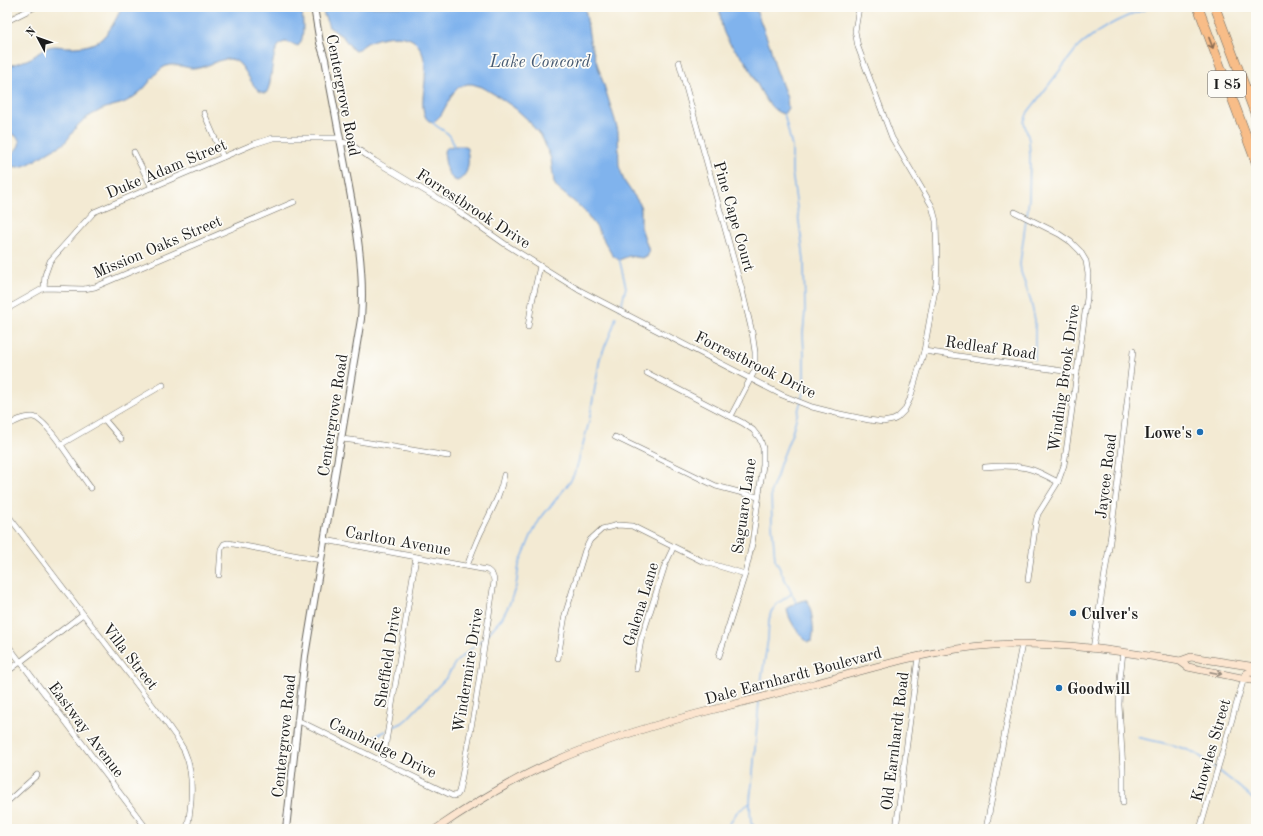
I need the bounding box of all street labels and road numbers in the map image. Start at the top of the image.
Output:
street label: Centergrove Road [322,33,362,158]
road number: I 85 [1208,71,1246,97]
street label: Duke Adam Street [104,137,230,202]
street label: Pine Cape Court [710,160,757,274]
street label: Forrestbrook Drive [413,167,533,252]
street label: Mission Oaks Street [91,213,225,282]
street label: Winding Brook Drive [1047,304,1083,453]
street label: Forrestbrook Drive [692,330,818,402]
street label: Redleaf Road [944,335,1037,363]
street label: Centergrove Road [316,353,352,478]
street label: Jaycee Road [1094,433,1120,520]
street label: Saguaro Lane [730,457,760,555]
street label: Carlton Avenue [344,525,452,559]
street label: Galena Lane [622,561,662,648]
street label: Sheffield Drive [373,605,405,709]
street label: Windermire Drive [451,607,487,734]
street label: Villa Street [99,621,160,694]
street label: Dale Earnhardt Boulevard [703,646,884,708]
street label: Old Earnhardt Road [880,671,912,812]
street label: Centergrove Road [271,674,299,799]
street label: Eastway Avenue [44,680,126,781]
street label: Knowles Street [1190,697,1234,804]
street label: Cambridge Drive [326,716,439,782]

